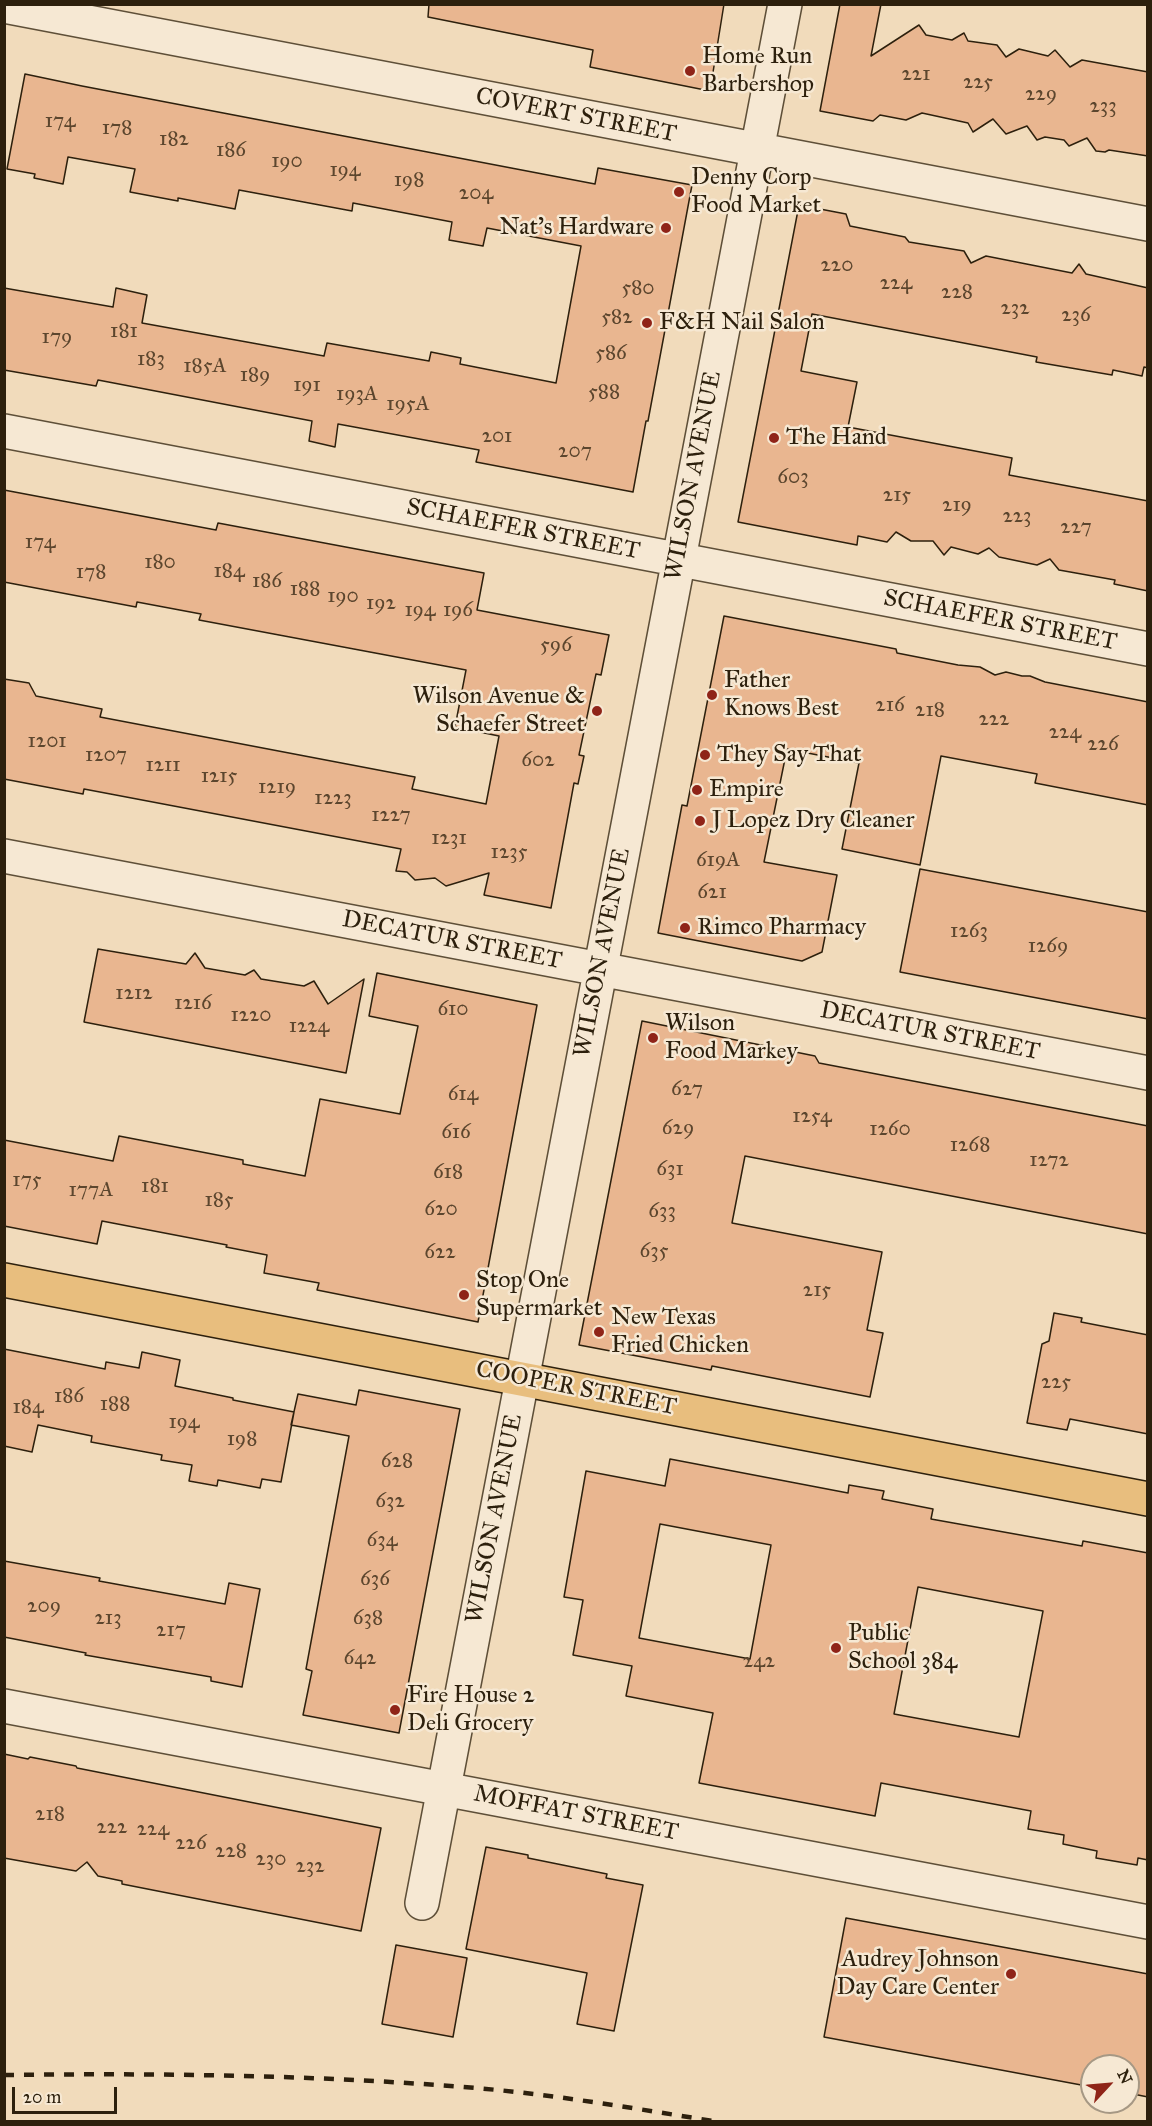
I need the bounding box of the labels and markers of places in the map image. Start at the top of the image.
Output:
place label: Home Run Barbershop [702,43,814,99]
marker: Home Run Barbershop [683,64,697,78]
place label: Denny Corp Food Market [691,164,821,220]
marker: Denny Corp Food Market [672,185,686,199]
place label: Nat's Hardware [499,214,654,242]
marker: Nat's Hardware [659,221,673,235]
place label: F&H Nail Salon [659,309,825,337]
marker: F&H Nail Salon [640,316,654,330]
place label: The Hand [786,424,887,452]
marker: The Hand [767,431,781,445]
place label: Father Knows Best [724,667,839,723]
place label: Wilson Avenue & Schaefer Street [412,683,585,739]
marker: Father Knows Best [705,688,719,702]
marker: Wilson Avenue & Schaefer Street [590,704,604,718]
place label: They Say That [717,741,861,769]
marker: They Say That [698,748,712,762]
place label: Empire [709,776,784,804]
marker: Empire [690,783,704,797]
place label: J Lopez Dry Cleaner [712,807,914,835]
marker: J Lopez Dry Cleaner [693,814,707,828]
place label: Rimco Pharmacy [697,914,866,942]
marker: Rimco Pharmacy [678,921,692,935]
place label: Wilson Food Markey [665,1010,798,1066]
marker: Wilson Food Markey [646,1031,660,1045]
place label: Stop One Supermarket [476,1267,602,1323]
marker: Stop One Supermarket [457,1288,471,1302]
place label: New Texas Fried Chicken [611,1304,749,1360]
marker: New Texas Fried Chicken [592,1325,606,1339]
place label: Public School 384 [848,1620,957,1676]
marker: Public School 384 [829,1641,843,1655]
place label: Fire House 2 Deli Grocery [407,1682,535,1738]
marker: Fire House 2 Deli Grocery [388,1703,402,1717]
place label: Audrey Johnson Day Care Center [837,1946,999,2002]
marker: Audrey Johnson Day Care Center [1004,1967,1018,1981]

